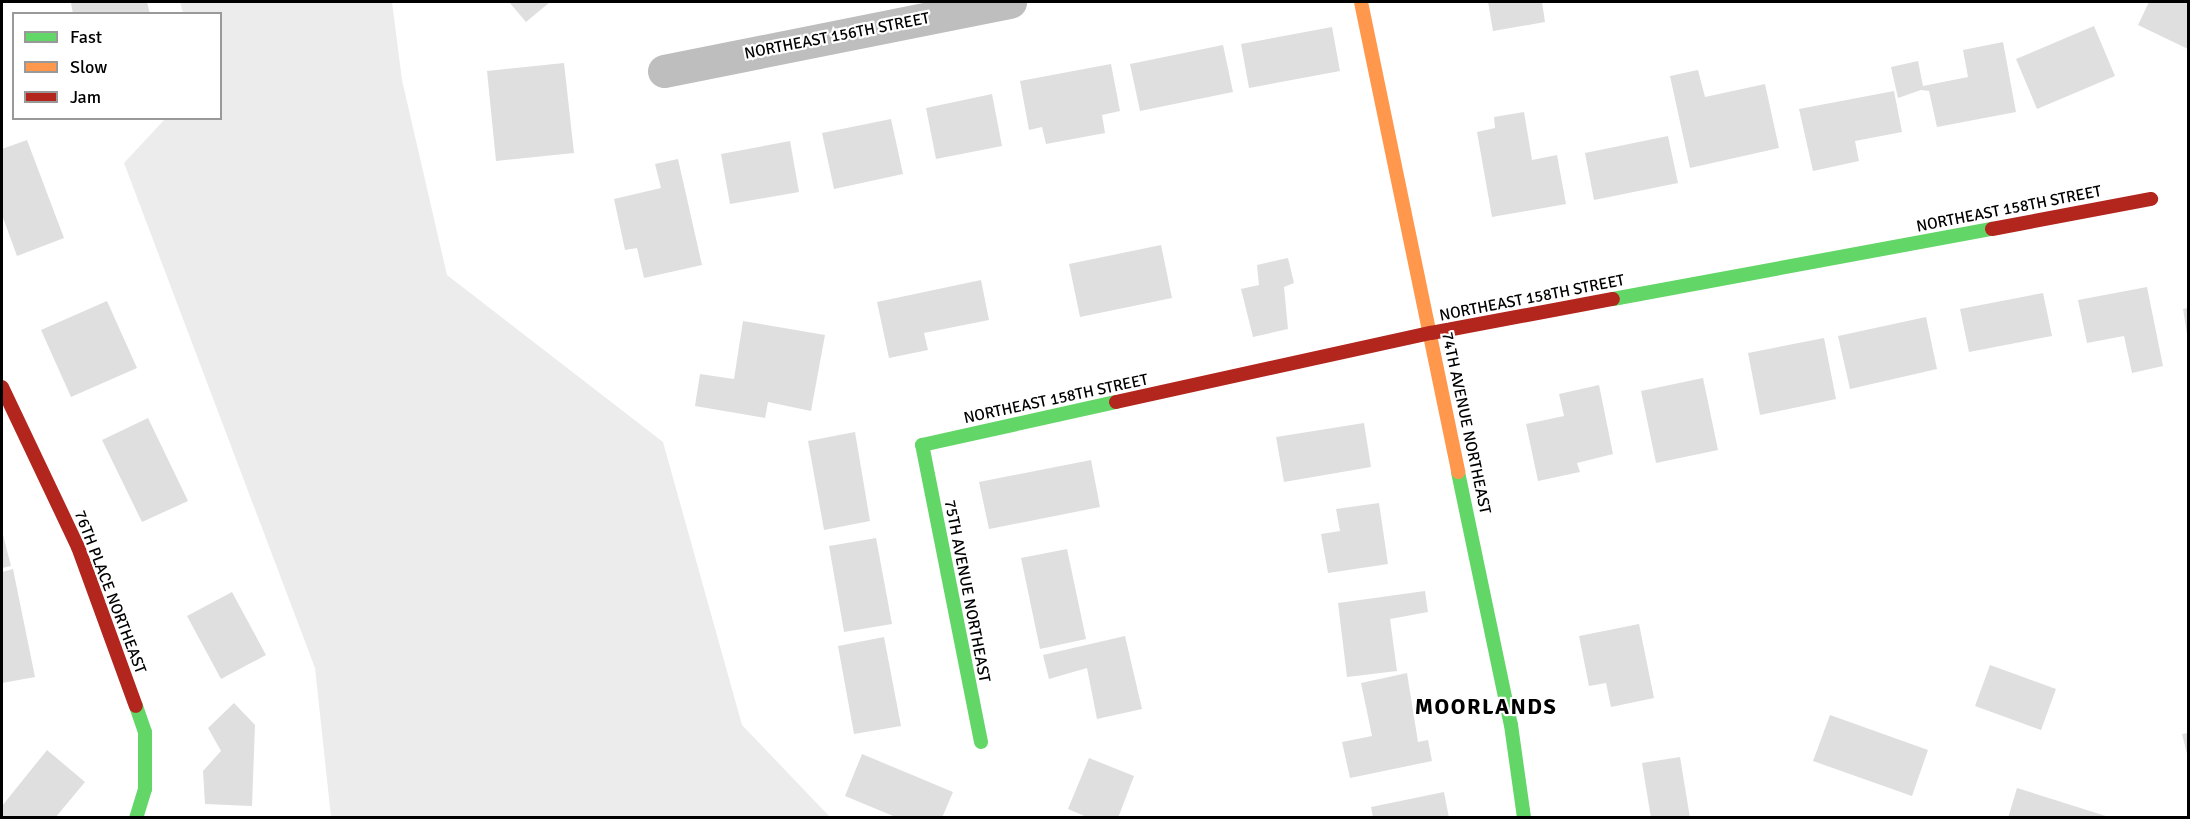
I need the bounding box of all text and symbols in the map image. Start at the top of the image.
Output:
street label: NORTHEAST 156TH STREET [743,9,931,63]
legend [12,12,222,120]
text: Fast [70,26,102,48]
text: Slow [70,56,107,78]
text: Jam [70,86,101,108]
street label: NORTHEAST 158TH STREET [1915,182,2103,236]
street label: NORTHEAST 158TH STREET [1438,271,1626,325]
street label: 74TH AVENUE NORTHEAST [1437,330,1495,516]
street label: NORTHEAST 158TH STREET [962,370,1150,428]
street label: 75TH AVENUE NORTHEAST [940,498,994,684]
street label: 76TH PLACE NORTHEAST [70,508,150,676]
district label: MOORLANDS [1415,694,1557,720]

